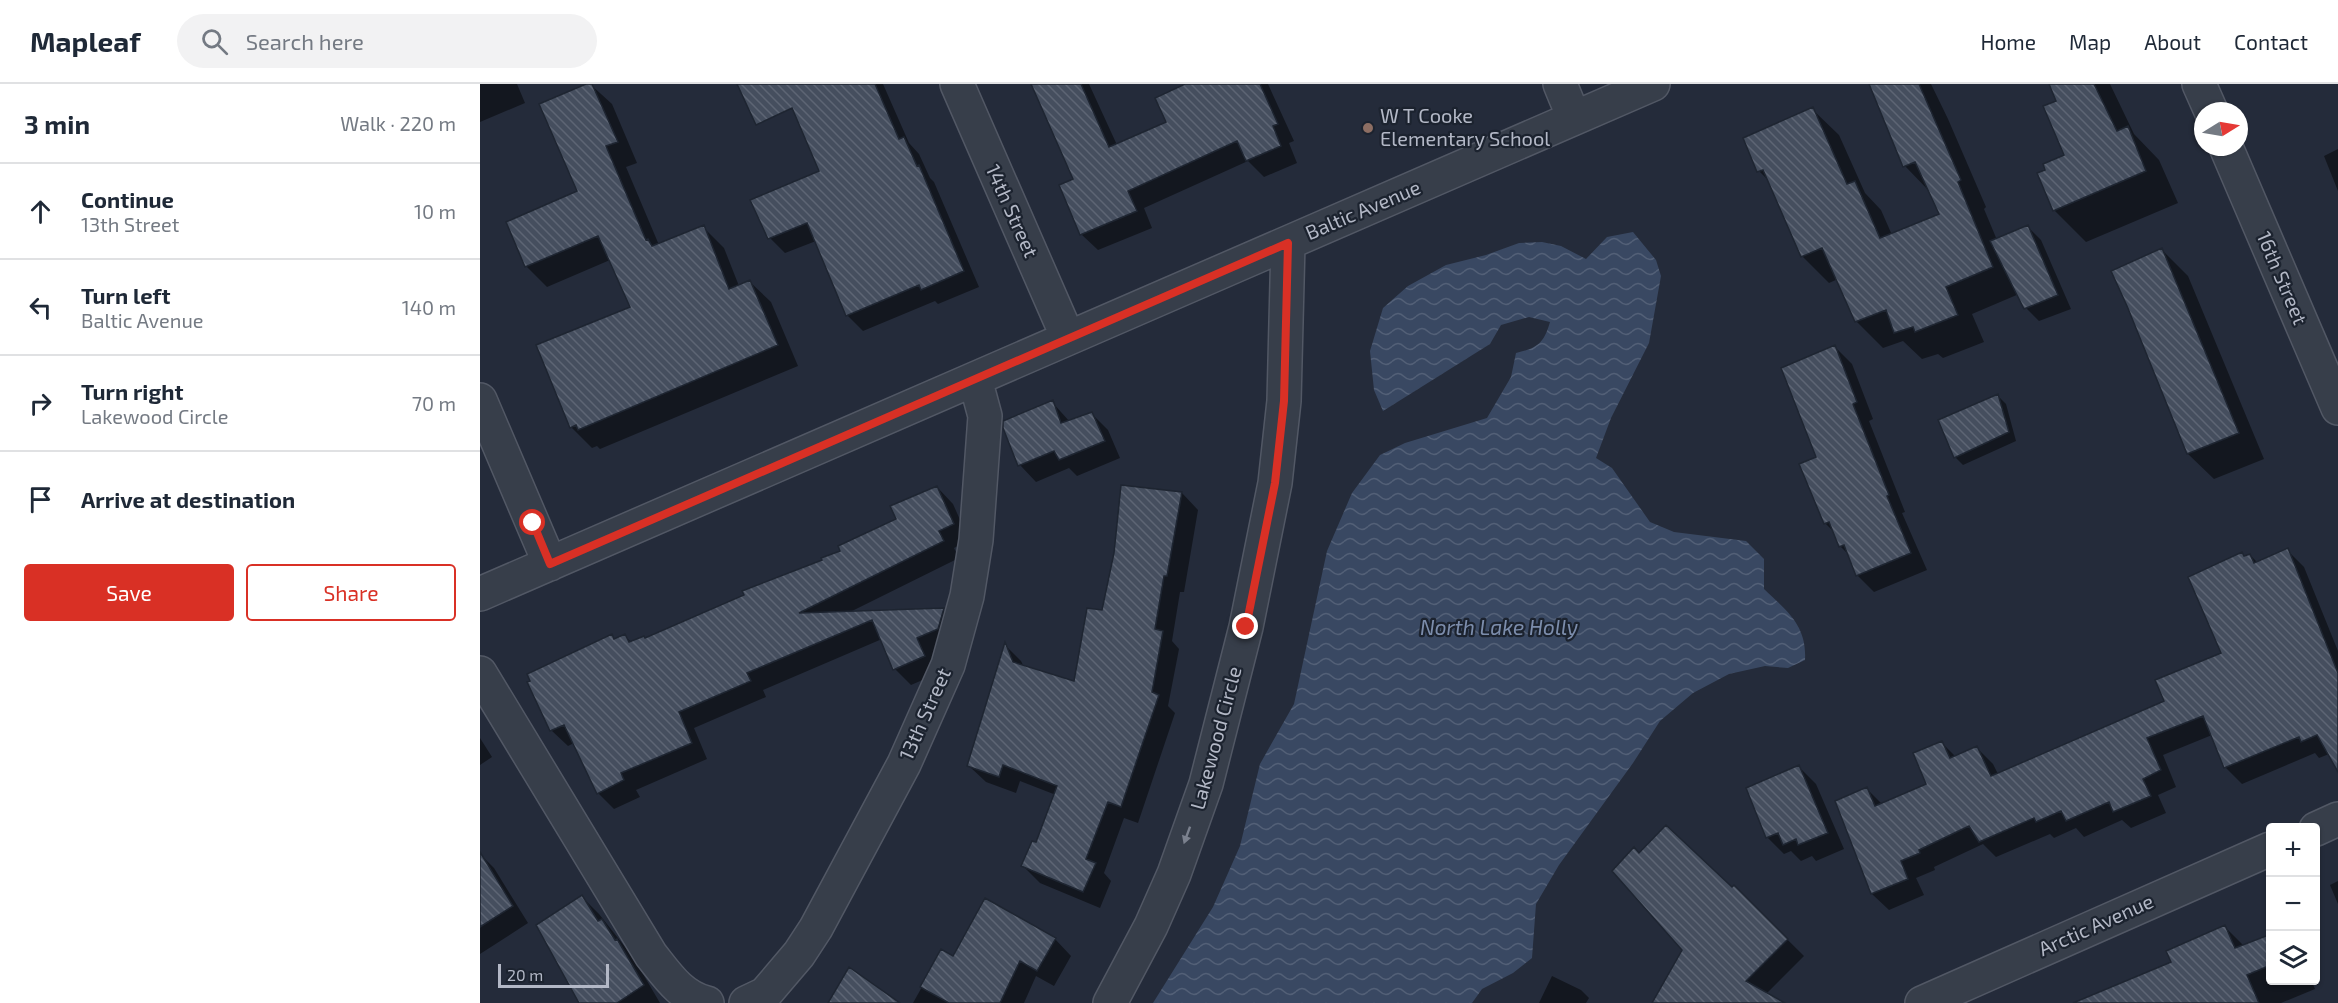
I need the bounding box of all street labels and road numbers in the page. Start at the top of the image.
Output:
street label: 14th Street [982,160,1044,261]
street label: Baltic Avenue [1302,174,1424,244]
street label: 16th Street [2253,227,2313,328]
street label: 13th Street [893,663,955,763]
street label: Lakewood Circle [1184,663,1246,812]
street label: Arctic Avenue [2034,888,2157,960]

